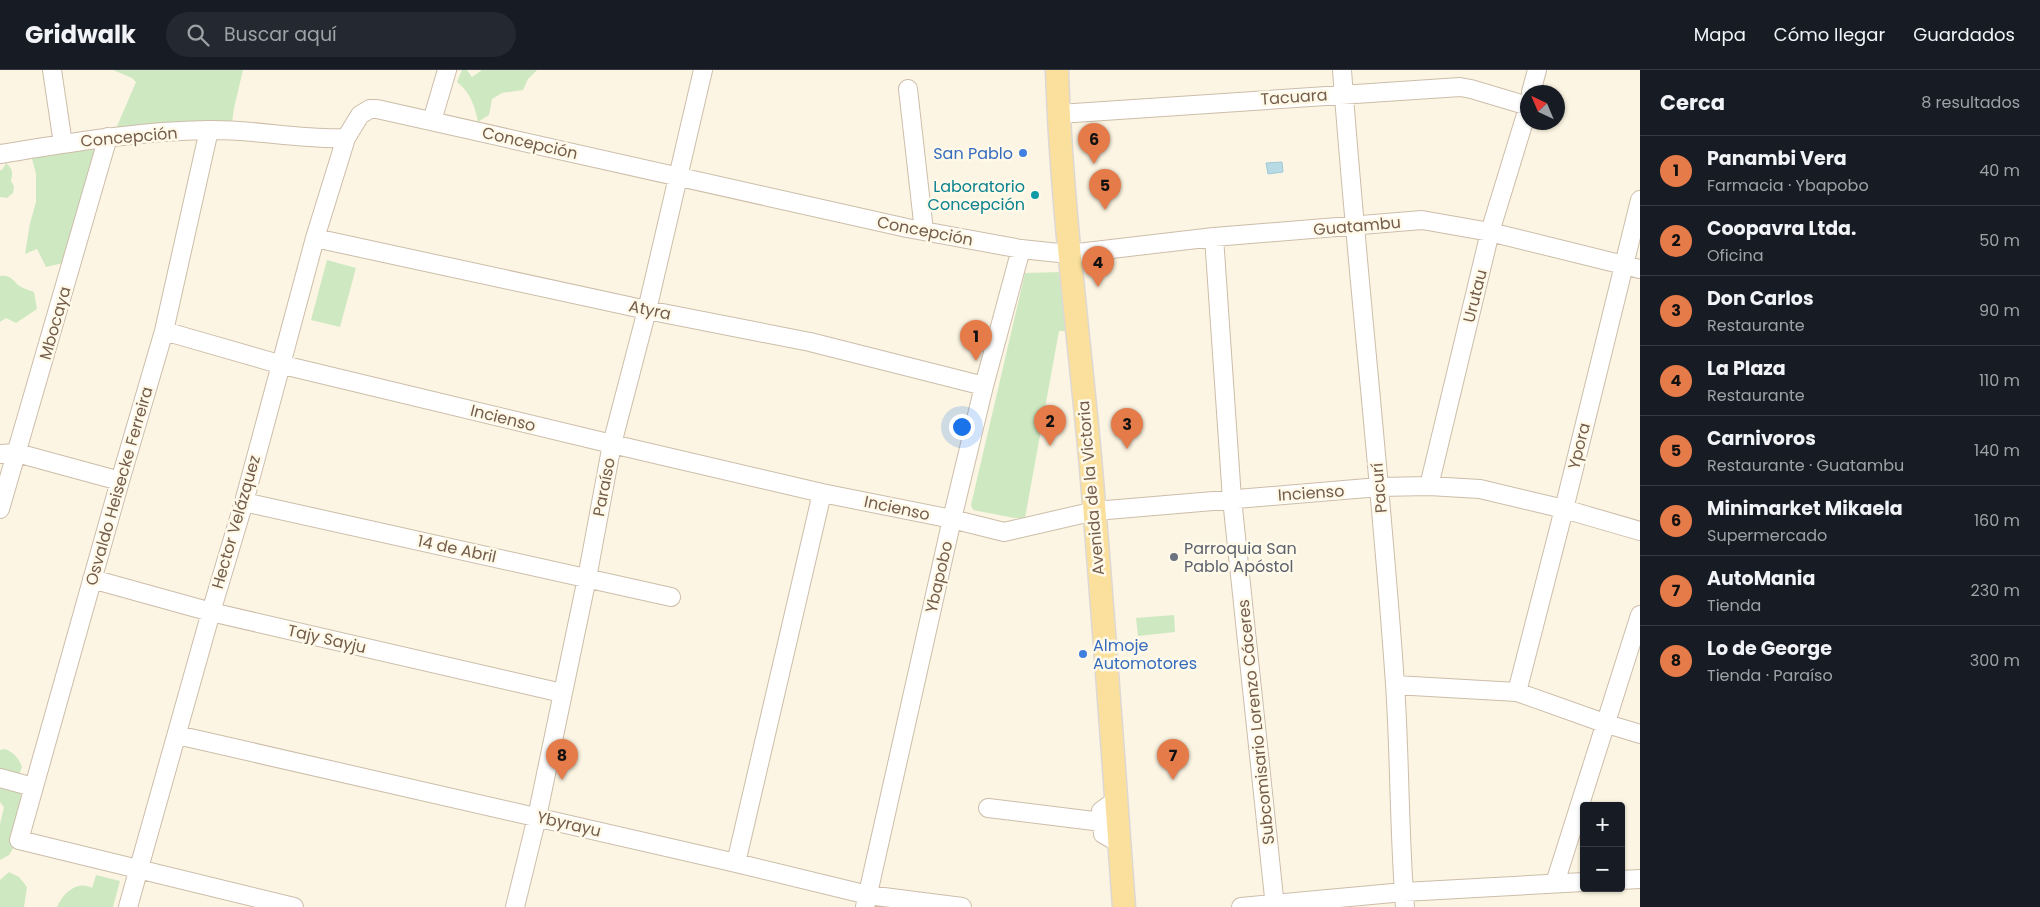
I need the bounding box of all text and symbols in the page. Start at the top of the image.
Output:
search box [166,12,516,57]
text: Gridwalk [25,18,136,51]
icon: search [184,21,212,49]
text: Buscar aquí [224,21,337,48]
text: Mapa [1694,22,1746,47]
text: Cómo llegar [1774,22,1885,47]
text: Guardados [1913,22,2015,47]
street label: Tacuara [1260,83,1328,111]
north arrow [1520,85,1565,130]
text: Cerca [1660,88,1725,117]
text: 8 resultados [1921,91,2020,114]
street label: Concepción [79,121,179,153]
street label: Concepción [480,121,580,165]
pin: 6 [1078,123,1110,164]
place label: San Pablo [933,142,1013,165]
text: Panambi Vera [1707,145,1847,172]
marker: San Pablo [1017,147,1029,159]
text: 1 [1673,159,1679,182]
text: 40 m [1979,159,2020,182]
pin: 5 [1089,169,1121,210]
text: Farmacia · Ybapobo [1707,174,1869,197]
place label: Laboratorio Concepción [928,175,1025,216]
marker: Laboratorio Concepción [1029,189,1041,201]
street label: Concepción [875,210,975,252]
street label: Guatambu [1312,211,1402,241]
text: Coopavra Ltda. [1707,215,1856,242]
text: 2 [1671,229,1681,252]
text: 50 m [1979,229,2020,252]
text: Oficina [1707,244,1763,267]
pin: 4 [1082,246,1114,287]
street label: Urutau [1457,267,1493,325]
street label: Mbocaya [34,284,76,362]
text: Don Carlos [1707,285,1814,312]
street label: Atyra [627,294,673,326]
text: 3 [1671,299,1681,322]
text: 90 m [1979,299,2020,322]
text: Restaurante [1707,314,1805,337]
pin: 1 [960,320,992,361]
text: La Plaza [1707,355,1786,382]
text: 4 [1671,369,1681,392]
text: 110 m [1979,369,2020,392]
street label: Osvaldo Heisecke Ferreira [80,384,158,588]
text: Restaurante [1707,384,1805,407]
street label: Incienso [468,399,538,437]
street label: Avenida de la Victoria [1072,400,1110,576]
pin: 2 [1034,405,1066,446]
pin: 3 [1111,408,1143,449]
your location [949,414,975,440]
street label: Ypora [1562,420,1596,472]
text: Carnivoros [1707,425,1816,452]
text: 5 [1671,439,1681,462]
text: 140 m [1974,439,2020,462]
street label: Hector Velázquez [206,452,266,592]
text: Restaurante · Guatambu [1707,454,1904,477]
street label: Paraíso [587,456,621,518]
street label: Pacurí [1365,462,1393,514]
street label: Incienso [1277,479,1345,507]
street label: Incienso [862,490,932,526]
text: Minimarket Mikaela [1707,495,1903,522]
text: 6 [1671,509,1681,532]
text: 160 m [1974,509,2020,532]
text: Supermercado [1707,524,1827,547]
street label: 14 de Abril [416,529,498,569]
place label: Parroquia San Pablo Apóstol [1184,537,1297,578]
street label: Ybapobo [920,539,958,615]
marker: Parroquia San Pablo Apóstol [1168,551,1180,563]
text: AutoMania [1707,565,1815,592]
text: 7 [1672,579,1680,602]
text: 230 m [1971,579,2020,602]
text: Tienda [1707,594,1761,617]
street label: Subcomisario Lorenzo Cáceres [1232,598,1280,846]
street label: Tajy Sayju [285,619,369,659]
place label: Almoje Automotores [1093,634,1197,675]
text: Lo de George [1707,635,1832,662]
marker: Almoje Automotores [1077,648,1089,660]
text: 8 [1671,649,1681,672]
text: 300 m [1970,649,2020,672]
text: Tienda · Paraíso [1707,664,1833,687]
pin: 8 [546,739,578,780]
pin: 7 [1157,739,1189,780]
map controls [1580,802,1625,892]
button: + [1580,802,1625,847]
street label: Ybyrayu [535,805,603,843]
button: − [1580,847,1625,892]

